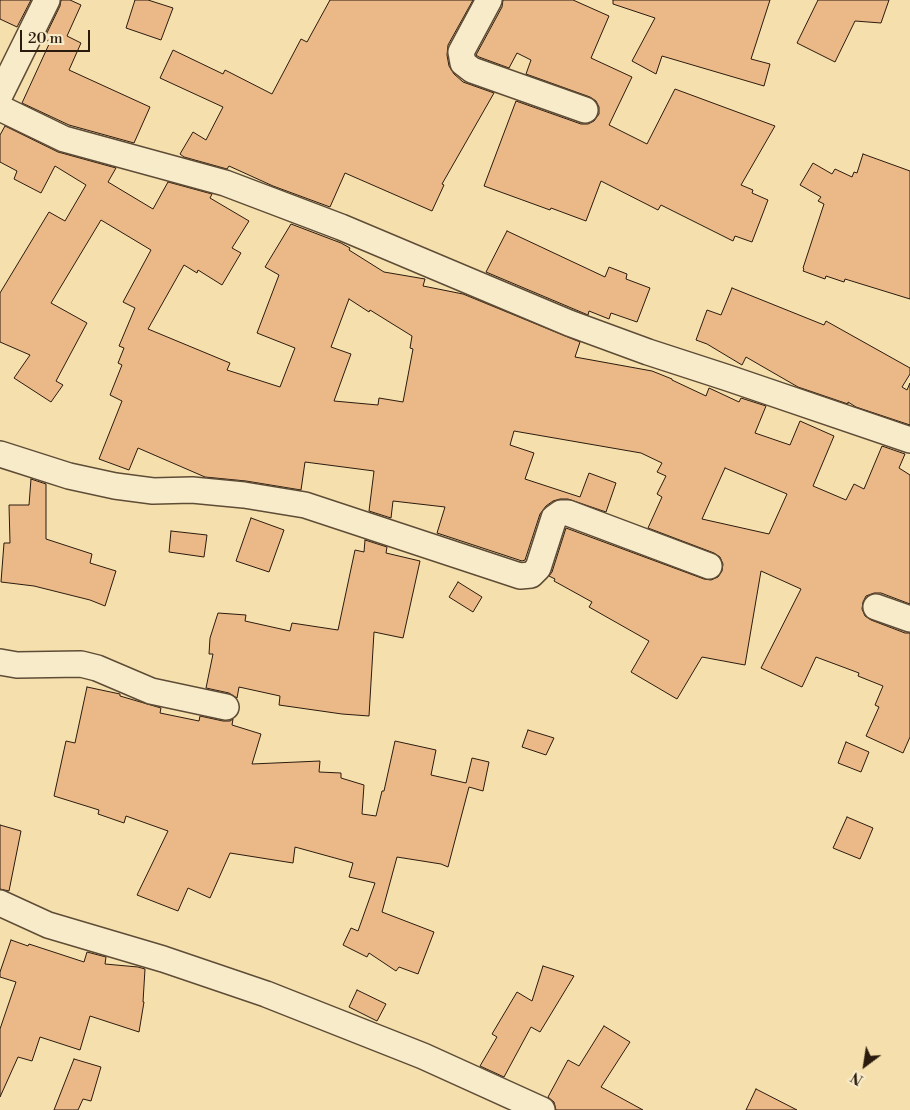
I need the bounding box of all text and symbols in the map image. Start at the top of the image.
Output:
scale bar [22,20,92,52]
text: 20 m [28,29,63,48]
north arrow [840,1040,890,1090]
text: N [848,1067,867,1088]

